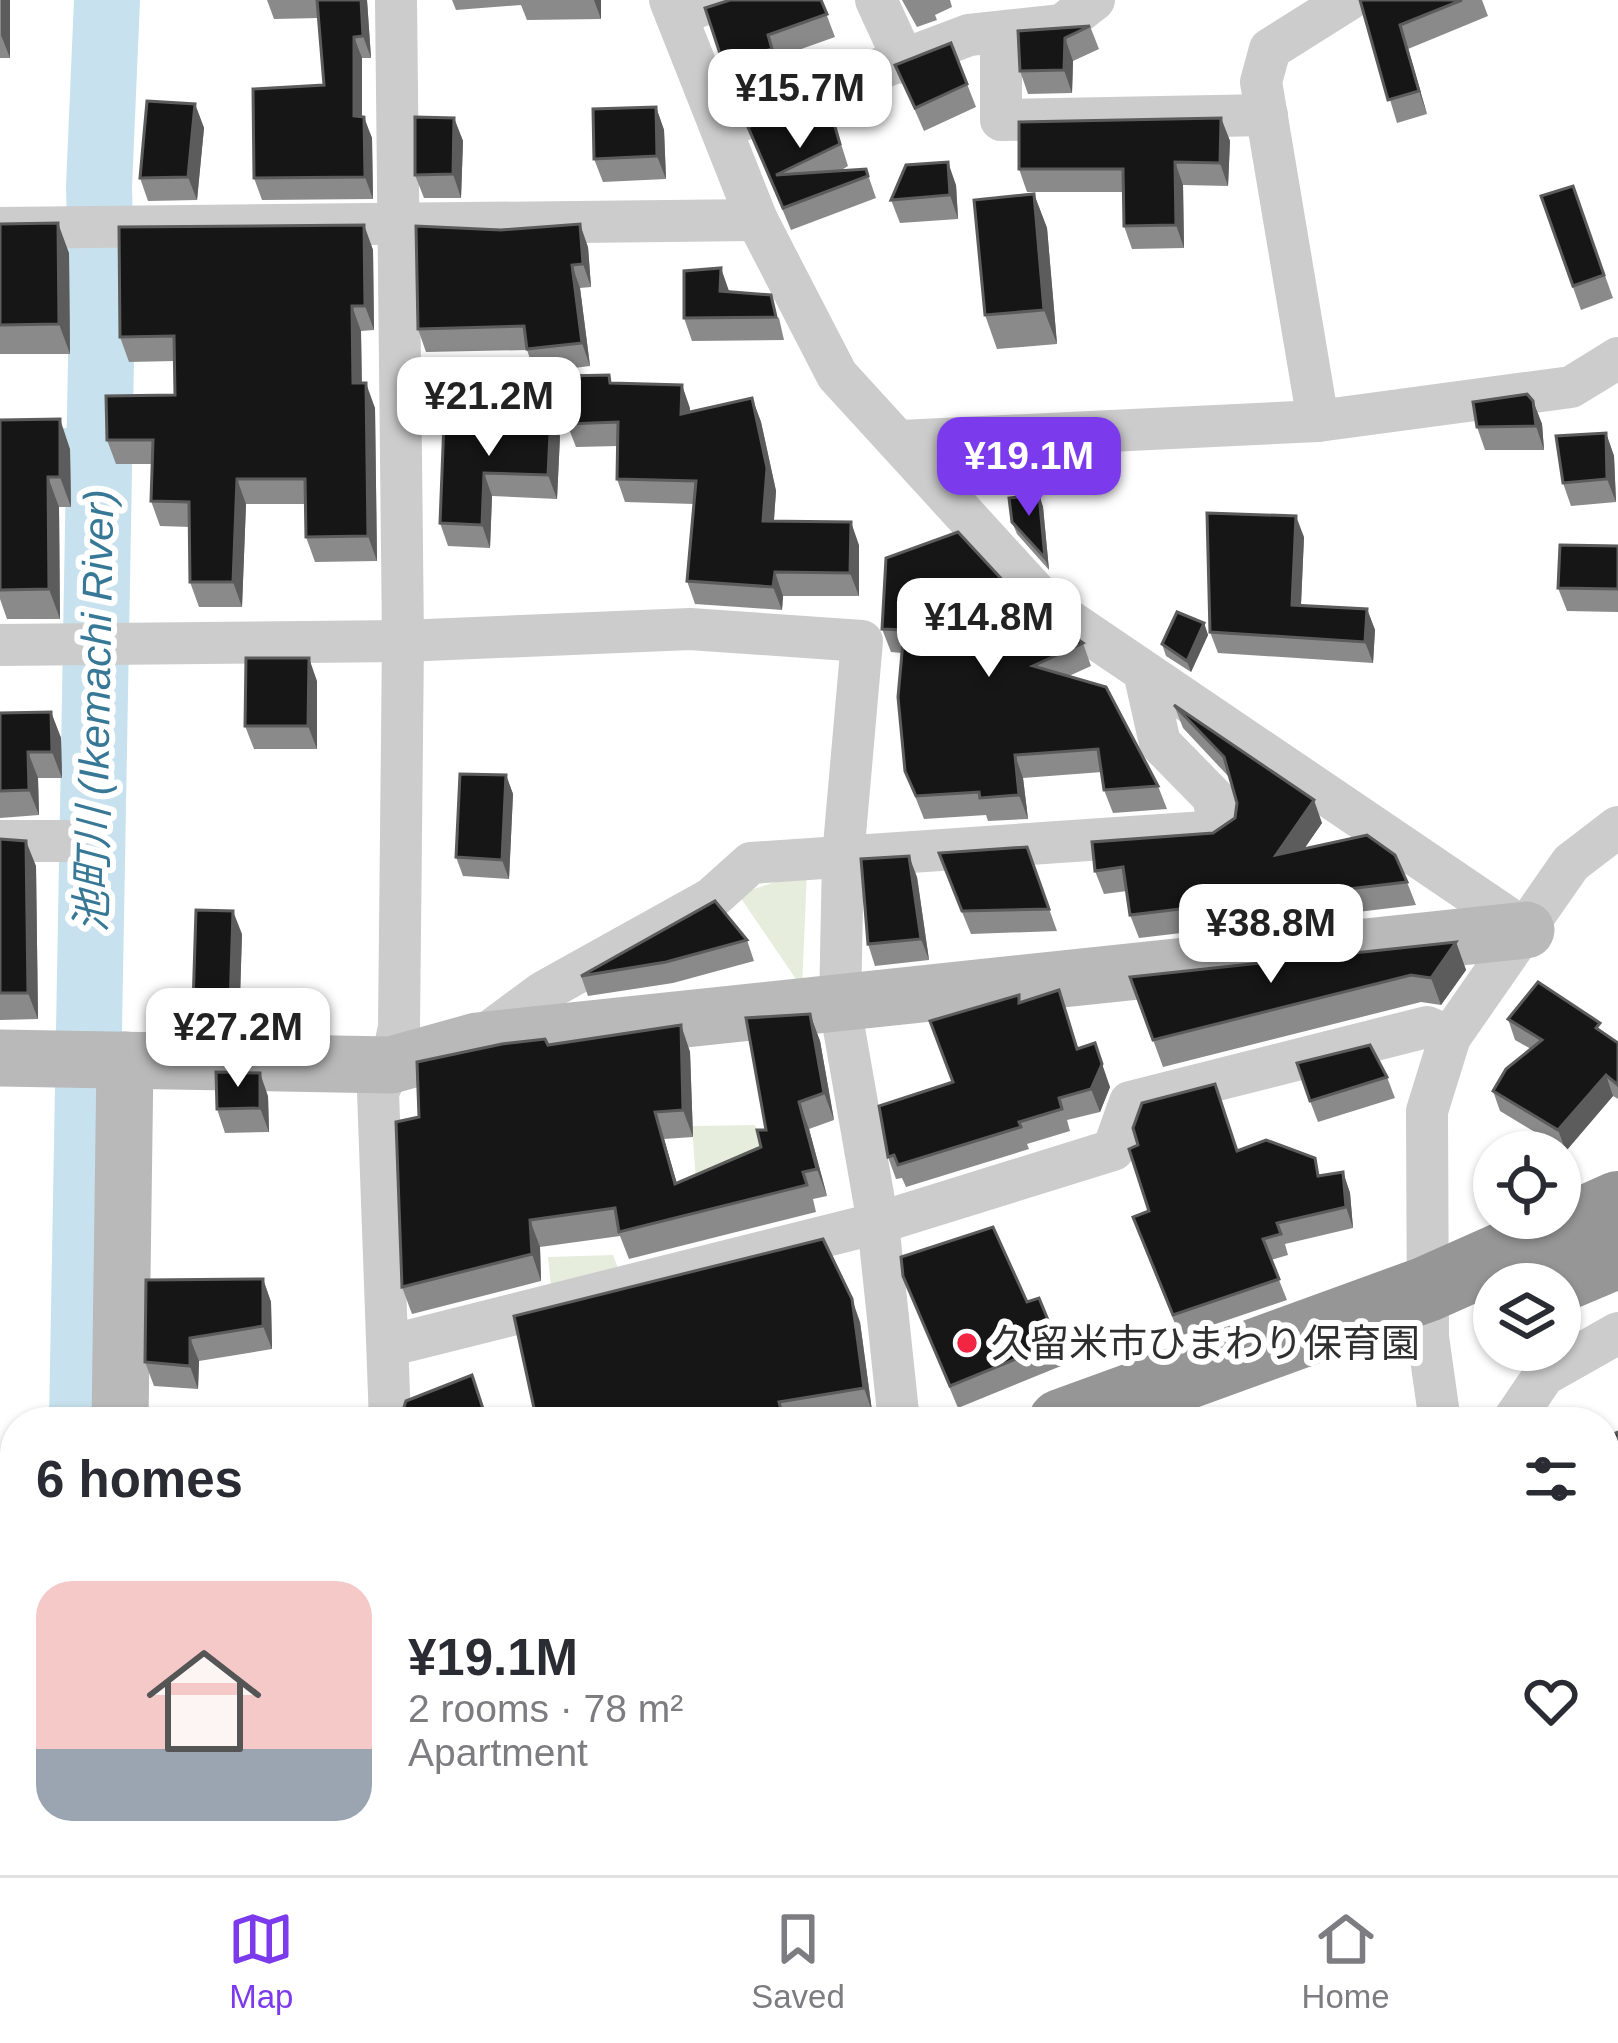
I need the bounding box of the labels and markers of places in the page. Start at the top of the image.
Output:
pin: ¥15.7M [702,49,898,151]
pin: ¥21.2M [391,357,587,459]
pin: ¥19.1M [931,417,1127,519]
pin: ¥14.8M [891,578,1087,680]
pin: ¥38.8M [1173,884,1369,986]
pin: ¥27.2M [140,988,336,1090]
place label: 久留米市ひまわり保育園 [991,1322,1420,1365]
marker: 久留米市ひまわり保育園 [954,1330,980,1356]

